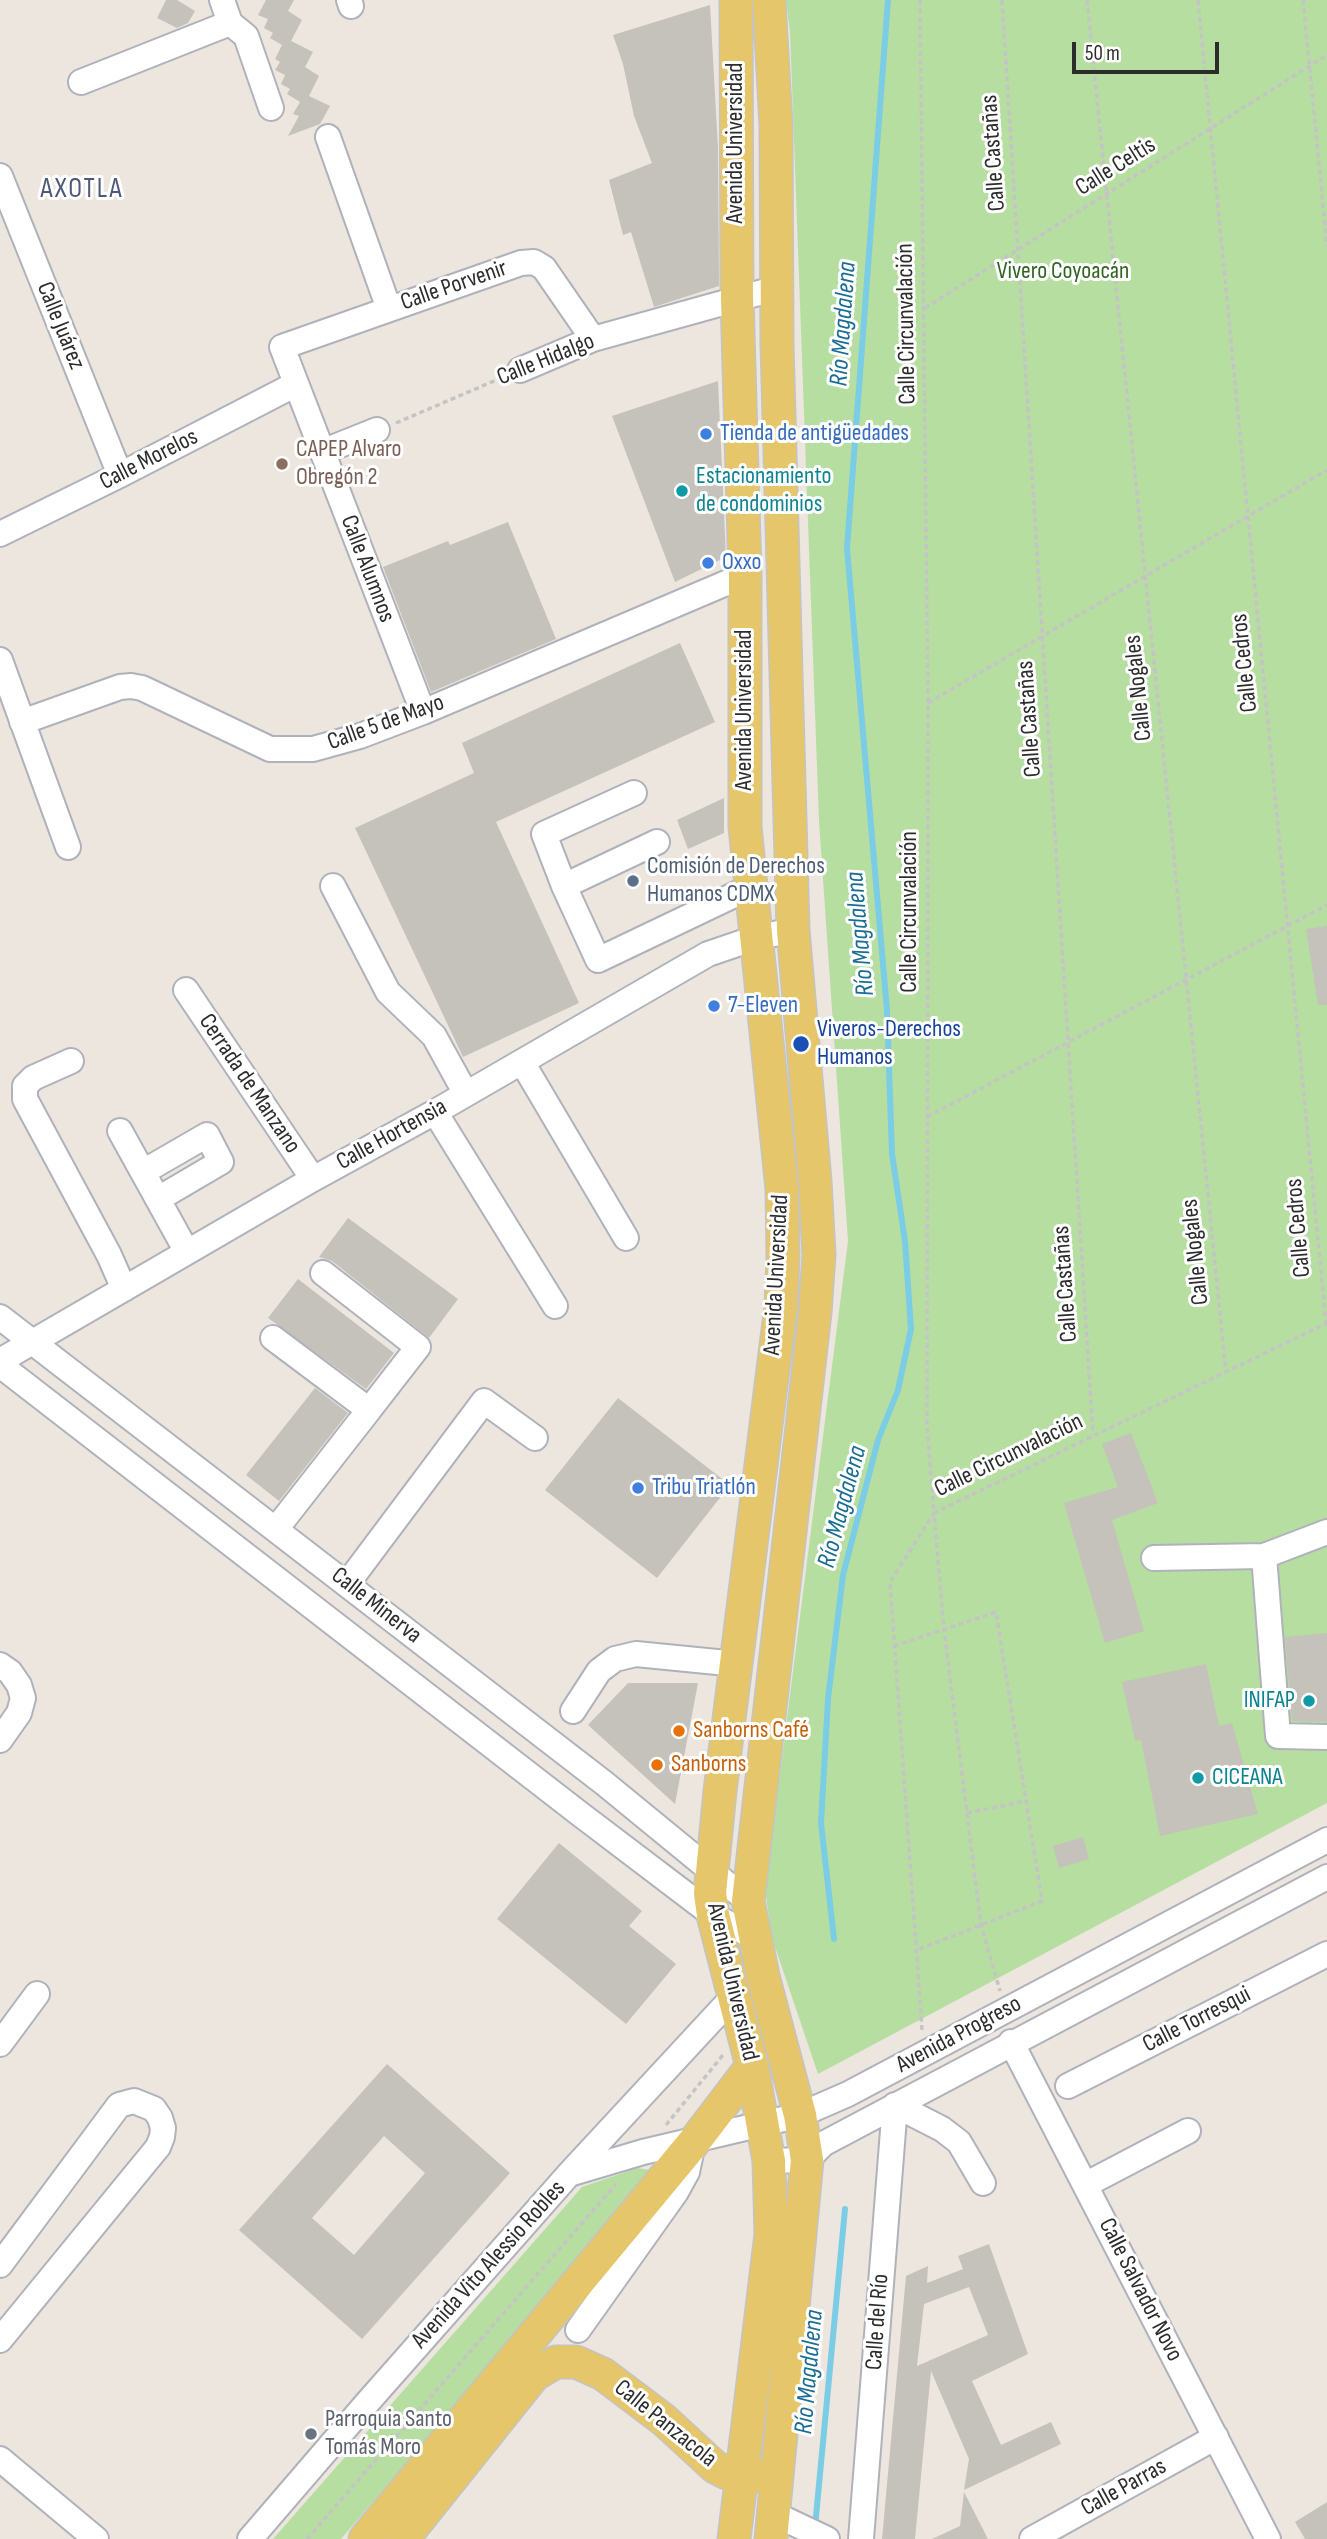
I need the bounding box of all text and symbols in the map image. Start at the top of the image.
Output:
scale bar [1075,28,1222,72]
text: 50 m [1085,41,1120,66]
street label: Avenida Universidad [722,63,750,223]
street label: Calle Castañas [976,94,1012,212]
street label: Calle Celtis [1071,131,1161,203]
district label: AXOTLA [41,173,123,207]
street label: Calle Circunvalación [891,243,923,405]
street label: Calle Porvenir [397,254,511,318]
park label: Vivero Coyoacán [997,258,1129,286]
water label: Río Magdalena [824,261,864,387]
street label: Calle Juárez [29,278,91,374]
street label: Calle Hidalgo [493,327,599,393]
place label: Tienda de antigüedades [720,420,909,448]
street label: Calle Morelos [95,423,203,497]
marker: Tienda de antigüedades [698,426,714,442]
place label: CAPEP Alvaro Obregón 2 [296,436,402,492]
marker: CAPEP Alvaro Obregón 2 [274,456,290,472]
place label: Estacionamiento de condominios [696,463,832,519]
marker: Estacionamiento de condominios [674,483,690,499]
street label: Calle Alumnos [333,511,401,627]
place label: Oxxo [722,549,761,577]
marker: Oxxo [700,555,716,571]
street label: Calle Cedros [1226,612,1264,714]
street label: Avenida Universidad [731,630,759,790]
street label: Calle Nogales [1119,634,1159,742]
street label: Calle Castañas [1012,660,1048,778]
street label: Calle 5 de Mayo [324,689,448,757]
street label: Calle Circunvalación [896,831,924,993]
place label: Comisión de Derechos Humanos CDMX [647,853,825,909]
water label: Río Magdalena [840,870,882,998]
marker: Comisión de Derechos Humanos CDMX [625,873,641,889]
place label: 7-Eleven [728,992,798,1020]
marker: 7-Eleven [706,998,722,1014]
street label: Cerrada de Manzano [192,1009,306,1159]
place label: Viveros-Derechos Humanos [817,1016,961,1072]
marker: Viveros-Derechos Humanos [791,1034,811,1054]
street label: Calle Hortensia [332,1093,452,1177]
street label: Calle Cedros [1280,1177,1318,1279]
street label: Avenida Universidad [758,1194,796,1356]
street label: Calle Nogales [1176,1198,1216,1306]
street label: Calle Castañas [1048,1225,1084,1343]
street label: Calle Circunvalación [930,1408,1088,1504]
water label: Río Magdalena [812,1443,874,1571]
place label: Tribu Triatlón [652,1474,756,1502]
marker: Tribu Triatlón [630,1480,646,1496]
street label: Calle Minerva [325,1562,427,1650]
place label: INIFAP [1244,1687,1295,1715]
marker: INIFAP [1301,1693,1317,1709]
place label: Sanborns Café [693,1717,809,1745]
marker: Sanborns Café [671,1723,687,1739]
place label: Sanborns [671,1751,746,1779]
marker: Sanborns [649,1757,665,1773]
place label: CICEANA [1212,1764,1283,1792]
marker: CICEANA [1190,1770,1206,1786]
street label: Avenida Universidad [700,1900,764,2064]
street label: Calle Torresqui [1138,1981,1256,2059]
street label: Avenida Progreso [892,1990,1026,2080]
street label: Avenida Vito Alessio Robles [406,2175,572,2355]
street label: Calle Salvador Novo [1092,2214,1188,2366]
street label: Calle del Río [860,2273,896,2371]
water label: Río Magdalena [789,2308,831,2436]
street label: Calle Panzacola [608,2374,722,2474]
place label: Parroquia Santo Tomás Moro [325,2406,452,2462]
marker: Parroquia Santo Tomás Moro [303,2426,319,2442]
street label: Calle Parras [1076,2453,1172,2523]

